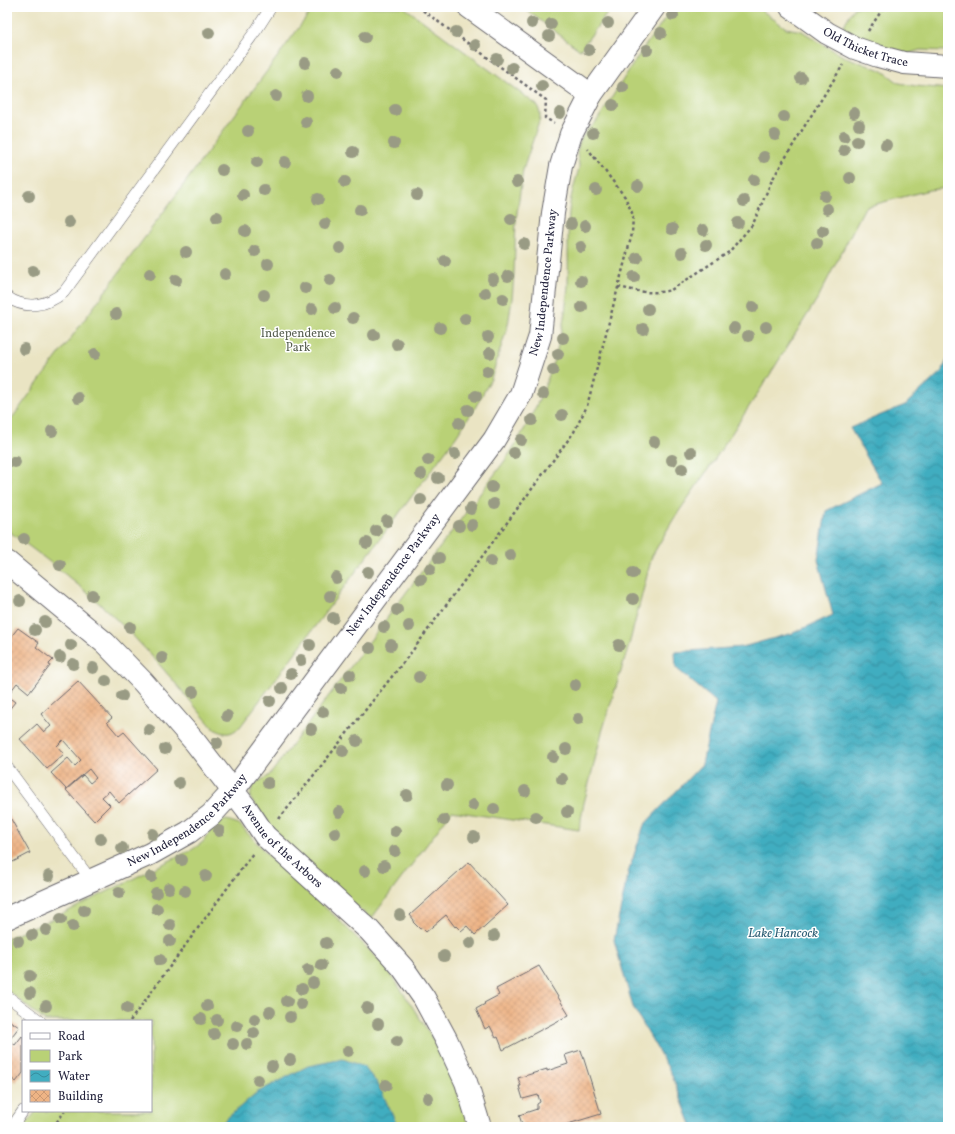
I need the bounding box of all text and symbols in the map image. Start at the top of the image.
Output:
street label: Old Thicket Trace [820,24,909,71]
street label: New Independence Parkway [526,207,562,358]
park label: Independence Park [261,326,335,356]
street label: New Independence Parkway [343,510,445,639]
street label: New Independence Parkway [125,770,251,871]
street label: Avenue of the Arbors [238,800,326,892]
water label: Lake Hancock [748,925,818,943]
legend [22,1020,152,1112]
text: Road [58,1029,85,1045]
text: Park [58,1049,83,1065]
text: Water [58,1069,90,1085]
text: Building [58,1089,103,1105]

